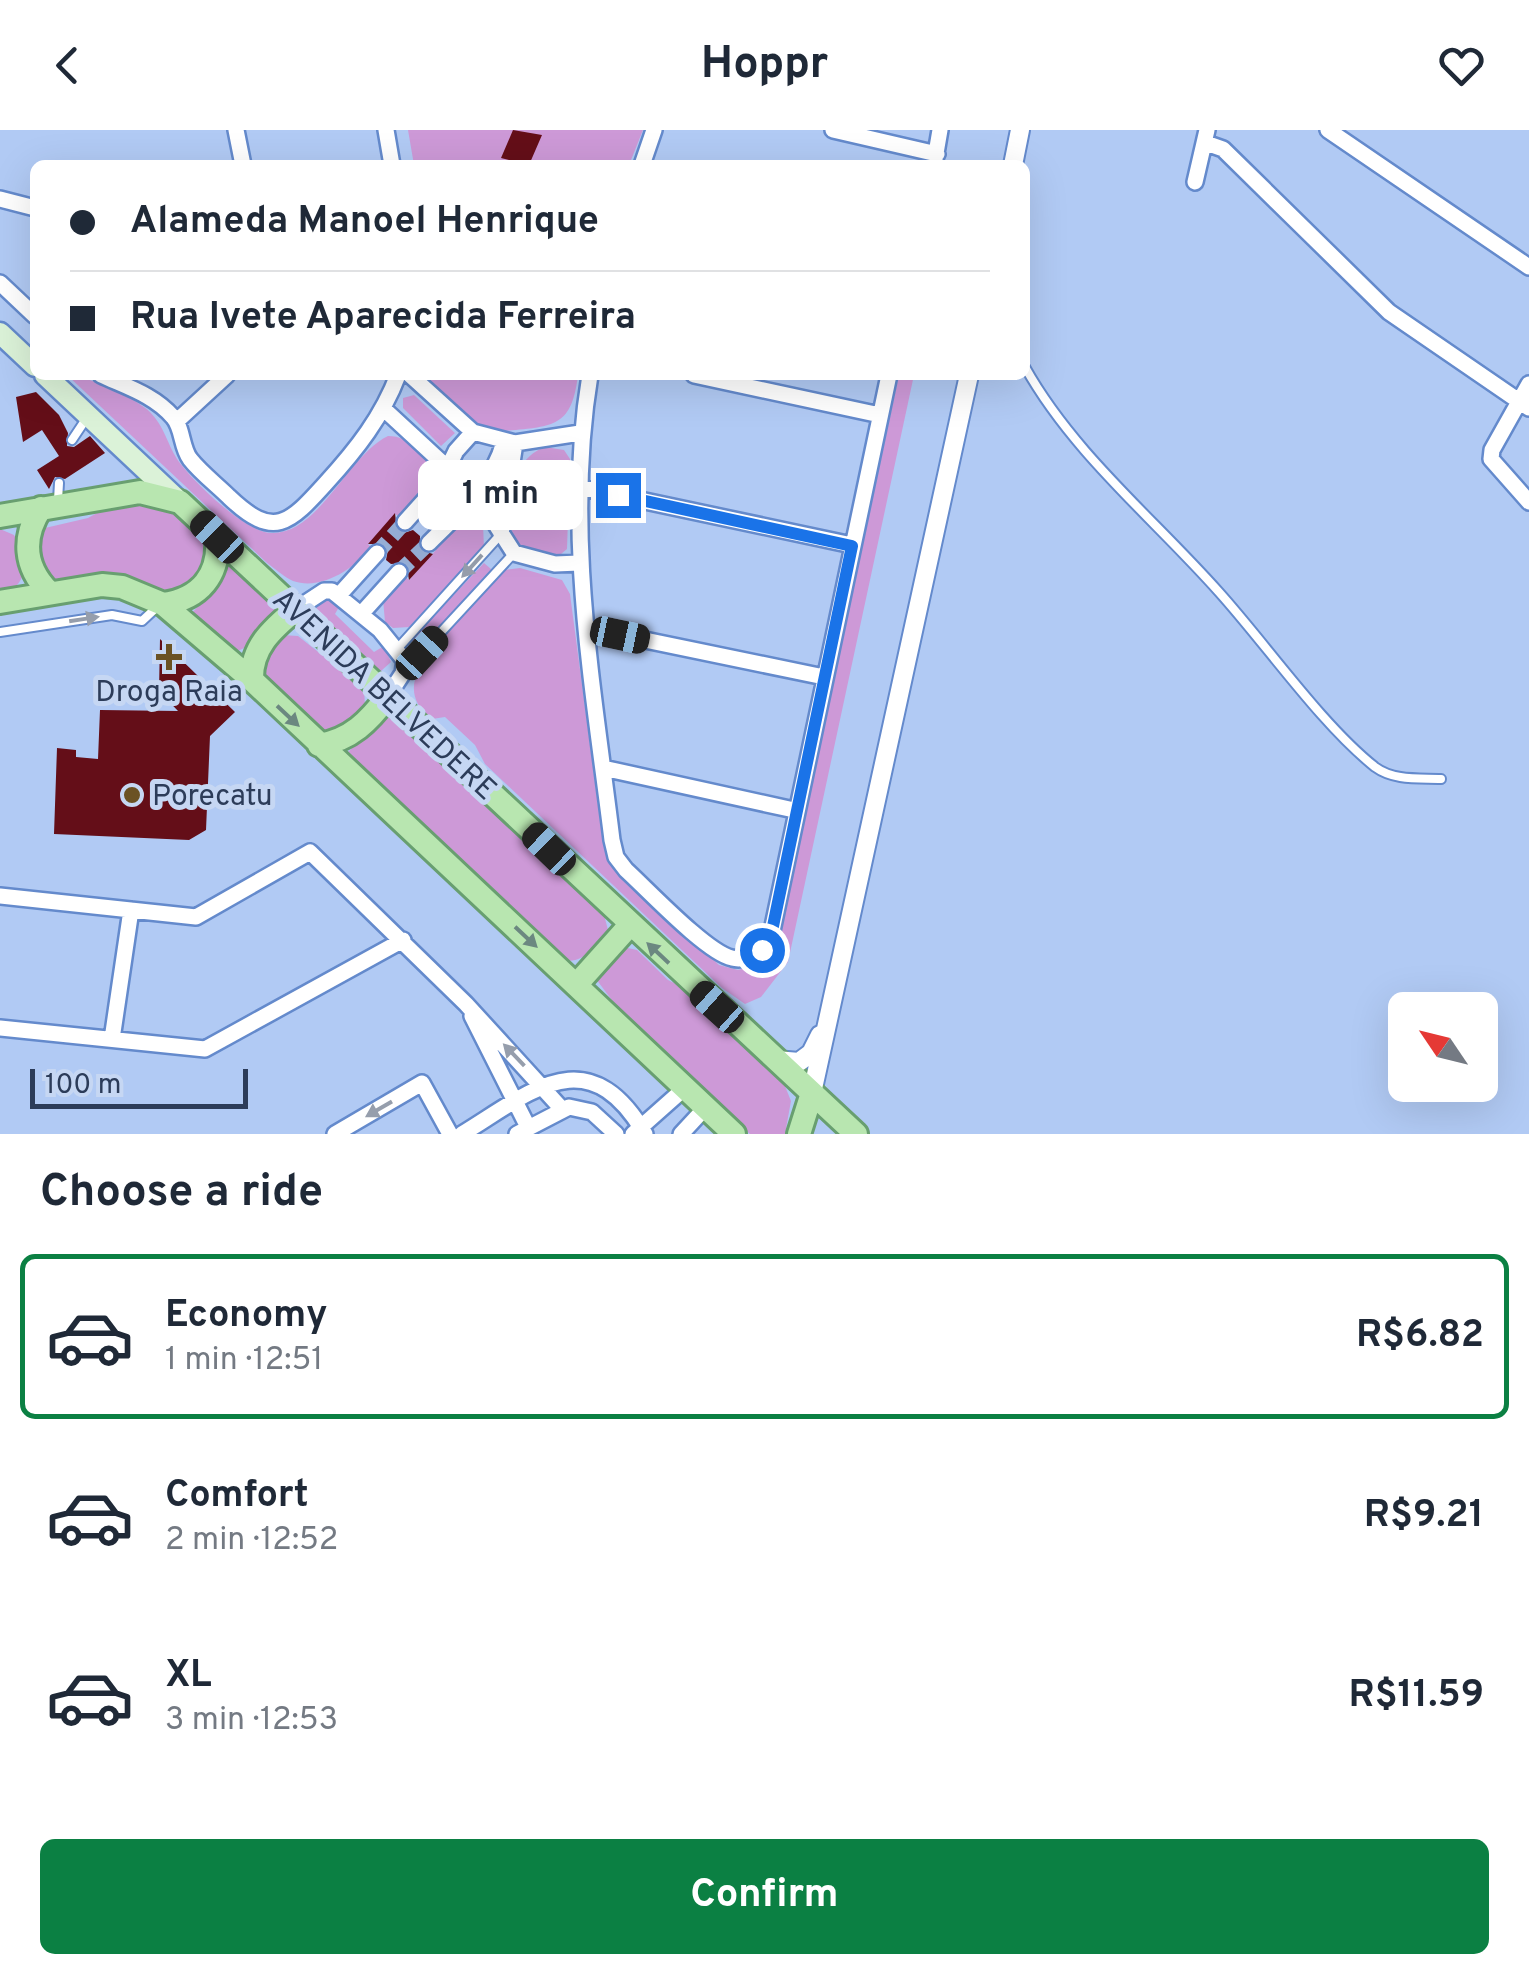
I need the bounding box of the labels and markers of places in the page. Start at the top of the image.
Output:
marker: Droga Raia [158,646,180,668]
place label: Droga Raia [95,675,243,712]
place label: Porecatu [152,779,273,816]
marker: Porecatu [121,784,143,806]

